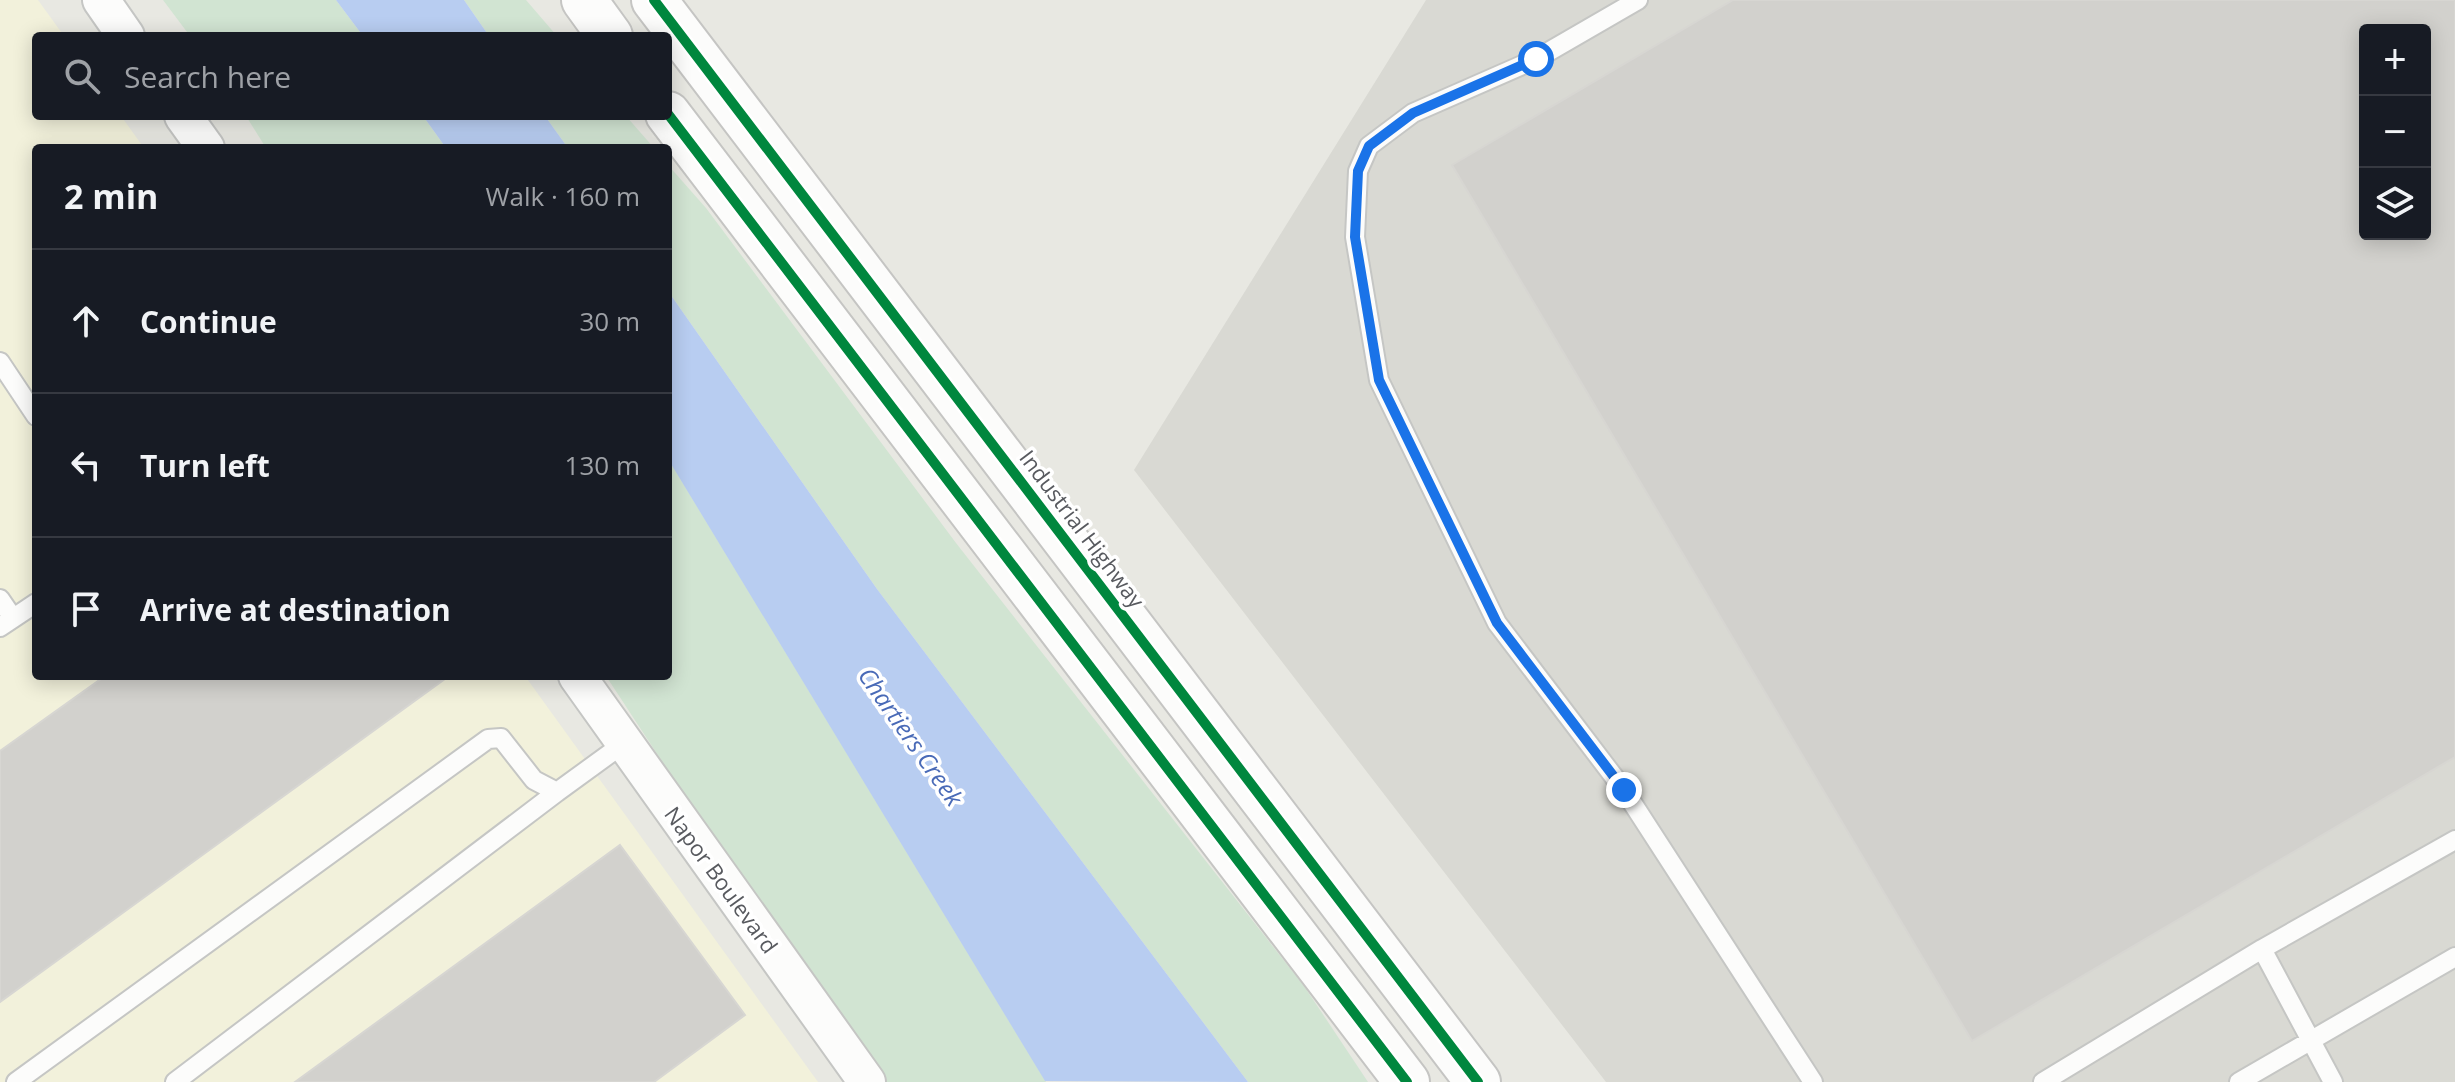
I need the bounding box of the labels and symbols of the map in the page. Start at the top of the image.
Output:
route start [1518,41,1554,77]
street label: Industrial Highway [1014,443,1153,614]
water label: Chartiers Creek [851,660,972,813]
route end [1606,772,1642,808]
street label: Napor Boulevard [658,800,785,959]

